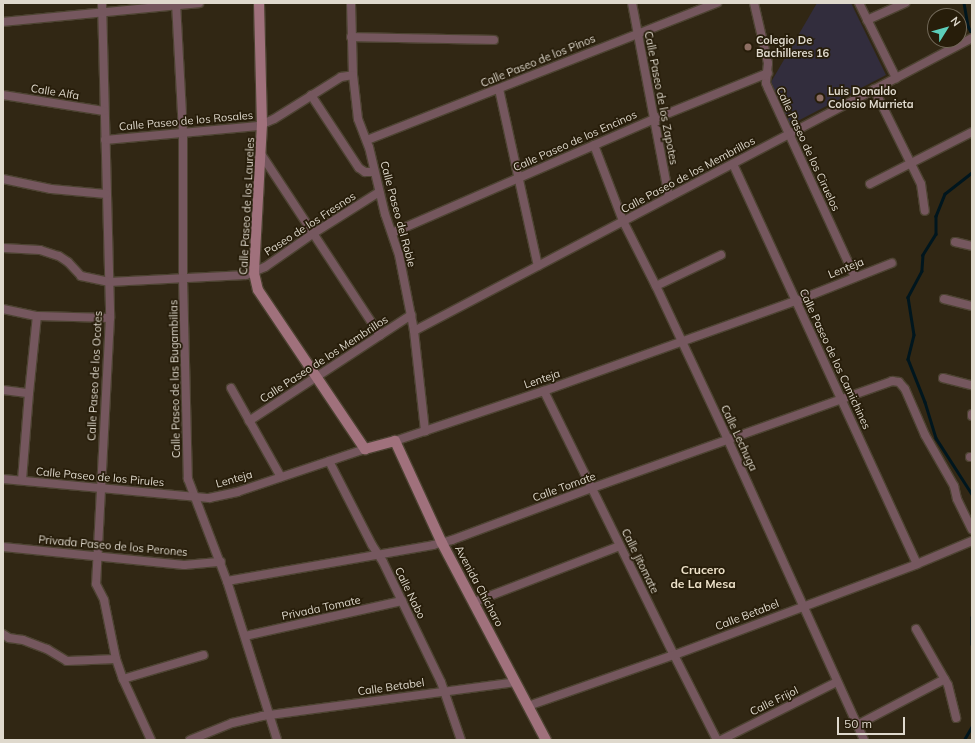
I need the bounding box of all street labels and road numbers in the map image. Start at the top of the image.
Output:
street label: Calle Paseo de los Zapotes [642,30,680,166]
street label: Calle Paseo de los Pinos [479,32,597,90]
street label: Calle Alfa [30,82,80,102]
street label: Calle Paseo de los Ciruelos [773,85,843,213]
street label: Calle Paseo de los Encinos [511,108,639,174]
street label: Calle Paseo de los Rosales [118,109,254,133]
street label: Calle Paseo de los Membrillos [619,134,757,216]
street label: Calle Paseo de los Laureles [237,137,257,275]
street label: Calle Paseo del Roble [377,160,419,268]
street label: Paseo de los Fresnos [262,189,358,259]
street label: Lenteja [826,255,866,281]
street label: Calle Paseo de los Camichines [797,287,873,431]
street label: Calle Paseo de las Bugambilias [167,300,183,458]
street label: Calle Paseo de los Ocotes [85,311,105,441]
street label: Calle Paseo de los Membrillos [257,313,391,405]
street label: Lenteja [522,367,562,391]
street label: Calle Lechuga [718,403,760,473]
street label: Calle Paseo de los Pirules [35,465,165,489]
street label: Lenteja [214,468,254,490]
street label: Calle Tomate [531,469,597,505]
street label: Calle Jitomate [619,526,661,596]
street label: Privada Paseo de los Perones [38,533,188,559]
street label: Avenida Chícharo [452,543,506,629]
street label: Calle Nabo [392,565,428,621]
street label: Privada Tomate [280,593,362,623]
street label: Calle Betabel [713,597,781,633]
street label: Calle Betabel [357,676,425,698]
street label: Calle Frijol [748,684,800,718]

